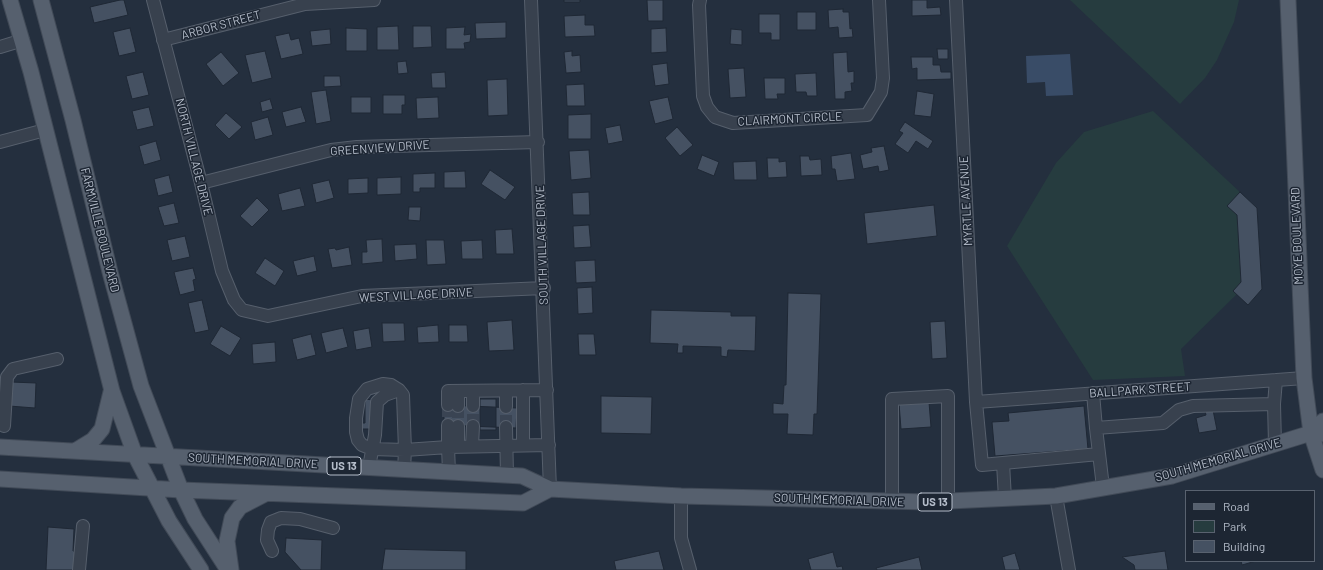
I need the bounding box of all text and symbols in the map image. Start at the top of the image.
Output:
street label: ARBOR STREET [180,7,262,43]
street label: NORTH VILLAGE DRIVE [172,97,216,217]
street label: CLAIRMONT CIRCLE [737,109,843,129]
street label: GREENVIEW DRIVE [330,137,430,159]
street label: MYRTLE AVENUE [956,156,976,246]
street label: FARMVILLE BOULEVARD [78,166,122,294]
street label: SOUTH VILLAGE DRIVE [533,185,551,305]
street label: MOYE BOULEVARD [1288,187,1306,285]
street label: WEST VILLAGE DRIVE [359,285,473,305]
street label: BALLPARK STREET [1089,379,1191,401]
street label: SOUTH MEMORIAL DRIVE [1153,435,1283,485]
street label: SOUTH MEMORIAL DRIVE [188,450,318,472]
road number: US 13 [327,457,361,475]
legend [1185,490,1315,562]
street label: SOUTH MEMORIAL DRIVE [774,491,904,509]
road number: US 13 [918,493,952,511]
text: Road [1223,499,1250,513]
text: Park [1223,519,1247,533]
text: Building [1223,539,1265,553]

